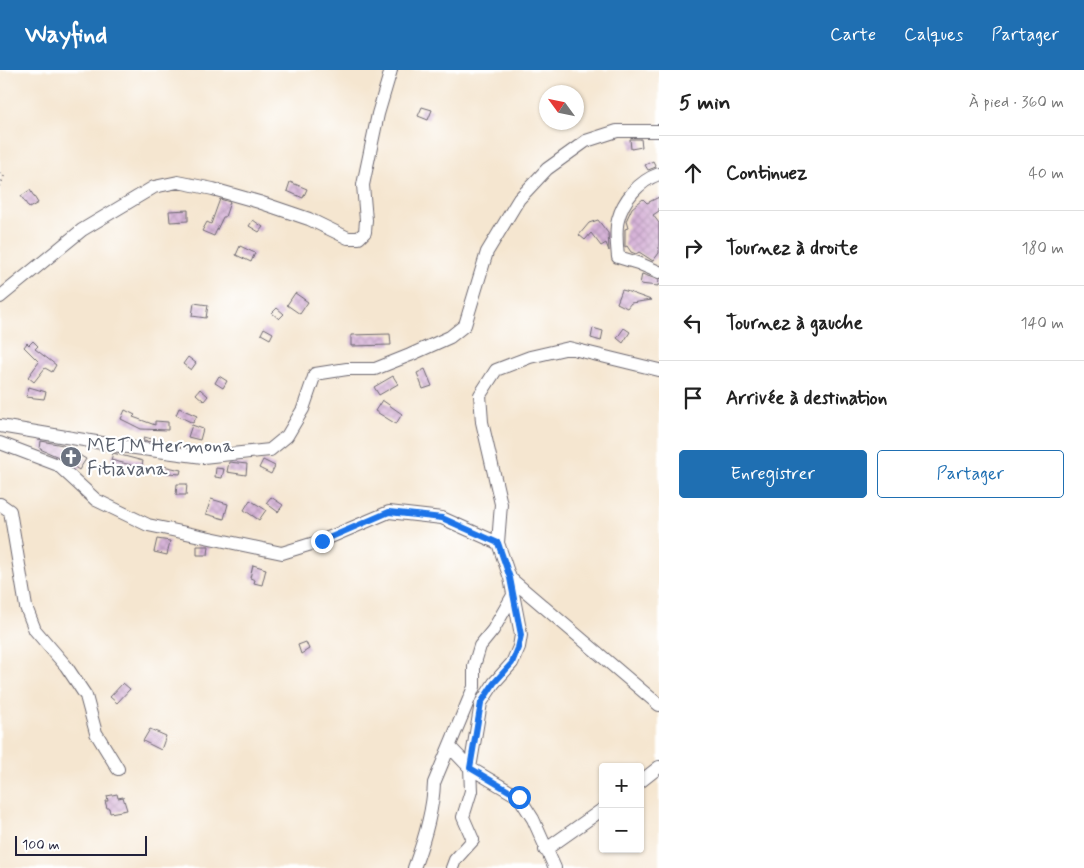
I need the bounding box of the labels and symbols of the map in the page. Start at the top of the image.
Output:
north arrow [539,85,584,130]
place label: METM Hermona Fitiavana [87,433,235,483]
church icon: METM Hermona Fitiavana [59,445,83,469]
route end [311,530,334,553]
route start [508,786,531,809]
scale bar [15,833,148,856]

